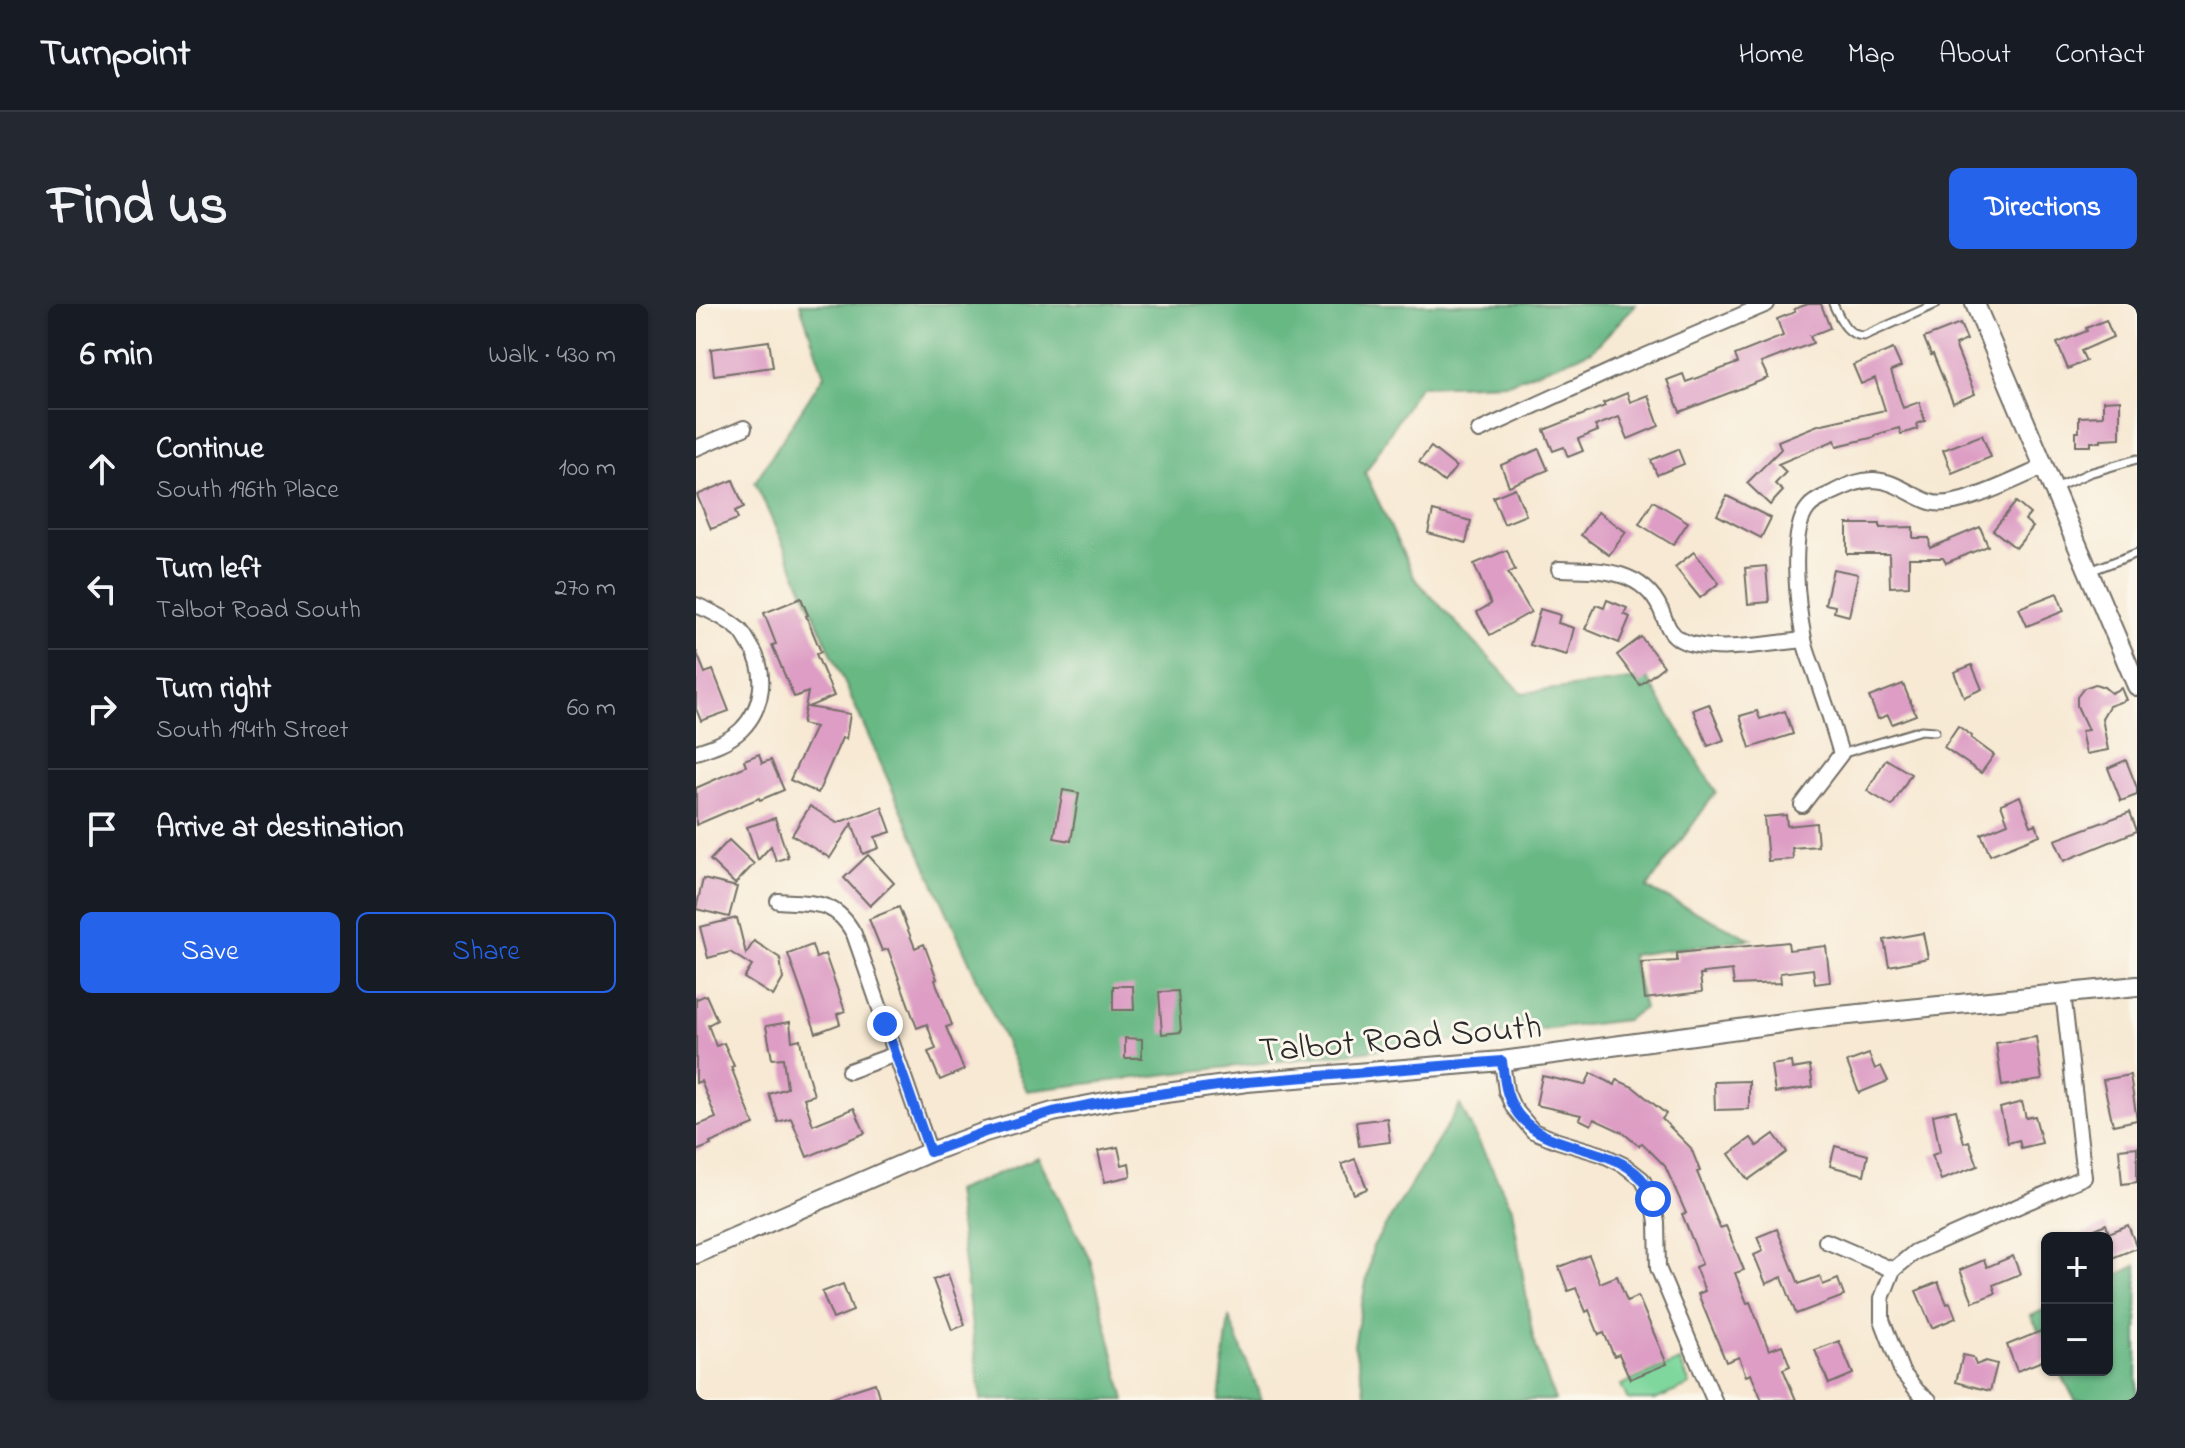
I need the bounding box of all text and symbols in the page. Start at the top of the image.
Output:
text: Turnpoint [40,27,190,83]
text: Home [1738,35,1804,76]
text: Map [1848,35,1895,76]
text: About [1939,35,2011,76]
text: Contact [2055,35,2145,76]
text: Find us [48,168,228,249]
button: Directions [1949,168,2137,249]
text: 6 min [80,331,153,381]
text: Walk · 430 m [488,337,616,375]
text: Continue [156,428,264,472]
icon: ahead [80,447,124,491]
text: 100 m [559,450,616,488]
text: South 196th Place [156,472,339,510]
text: Turn left [156,548,261,592]
icon: left [80,567,124,611]
text: 270 m [554,570,616,608]
text: Talbot Road South [156,592,361,630]
text: Turn right [156,668,271,712]
icon: right [80,687,124,731]
text: 60 m [567,690,616,728]
text: South 194th Street [156,712,349,750]
icon: arrive [80,807,124,851]
text: Arrive at destination [156,807,404,851]
button: Save [80,912,340,993]
button: Share [356,912,616,993]
street label: Talbot Road South [1257,1002,1544,1079]
route end [867,1006,903,1042]
route start [1635,1181,1671,1217]
map controls [2041,1232,2113,1376]
button: + [2041,1232,2113,1304]
button: − [2041,1304,2113,1376]

